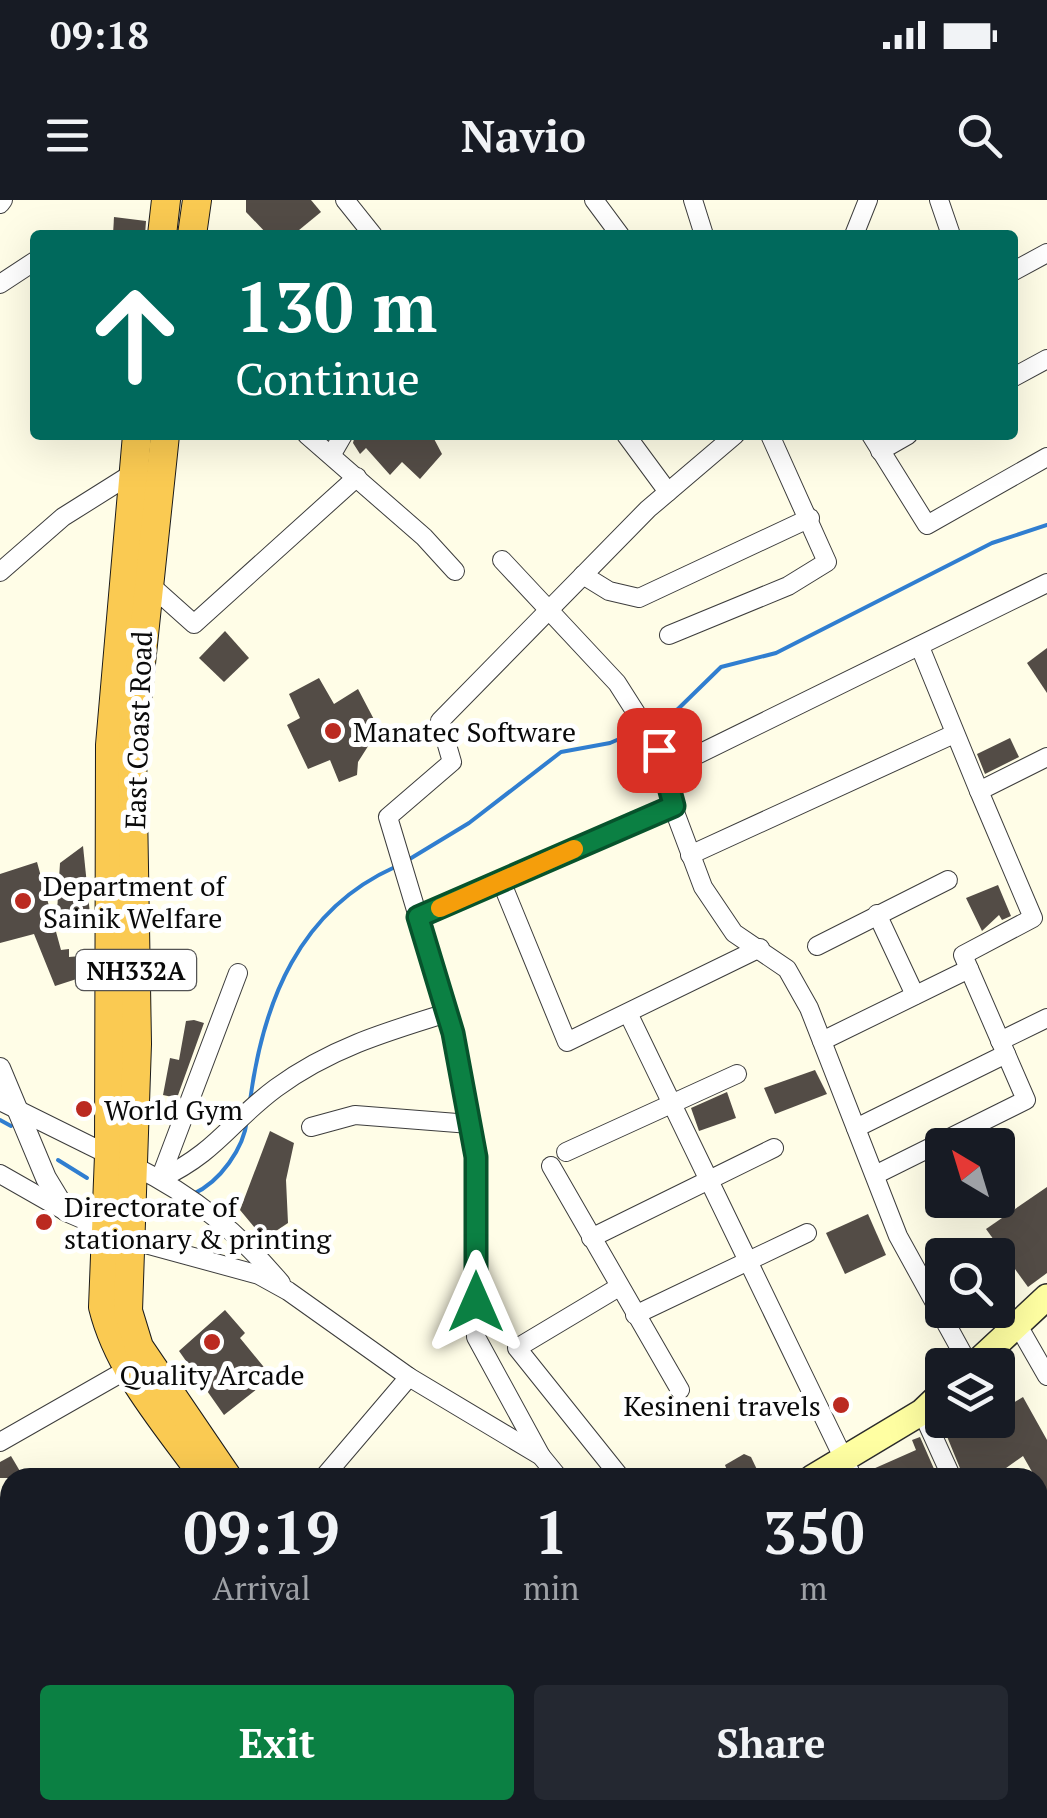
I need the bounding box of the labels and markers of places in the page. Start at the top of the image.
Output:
pin [617,708,702,793]
place label: Manatec Software [353,713,576,750]
marker: Manatec Software [322,720,344,742]
place label: Department of Sainik Welfare [43,867,228,936]
marker: Department of Sainik Welfare [12,890,34,912]
place label: World Gym [104,1091,243,1128]
marker: World Gym [73,1098,95,1120]
place label: Directorate of stationary & printing [64,1188,332,1257]
marker: Directorate of stationary & printing [33,1211,55,1233]
marker: Quality Arcade [201,1331,223,1353]
place label: Quality Arcade [119,1356,305,1393]
place label: Kesineni travels [623,1387,821,1424]
marker: Kesineni travels [830,1394,852,1416]

